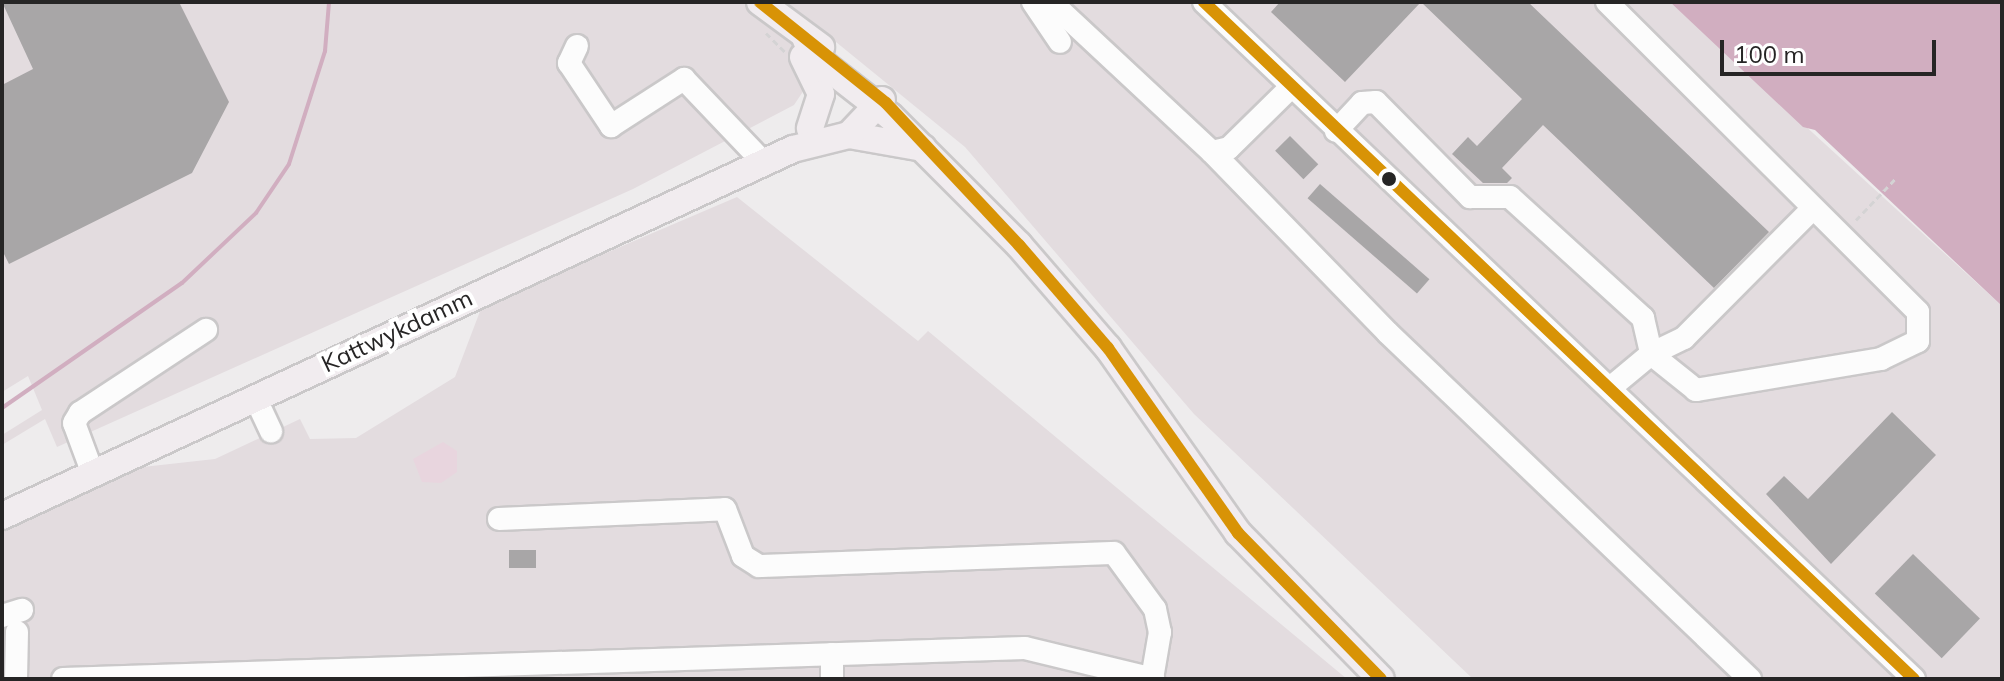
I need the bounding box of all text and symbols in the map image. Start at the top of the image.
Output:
scale bar [1724,24,1940,74]
text: 100 m [1734,39,1805,69]
unlabelled marker [1381,171,1397,187]
street label: Kattwykdamm [317,283,477,379]

